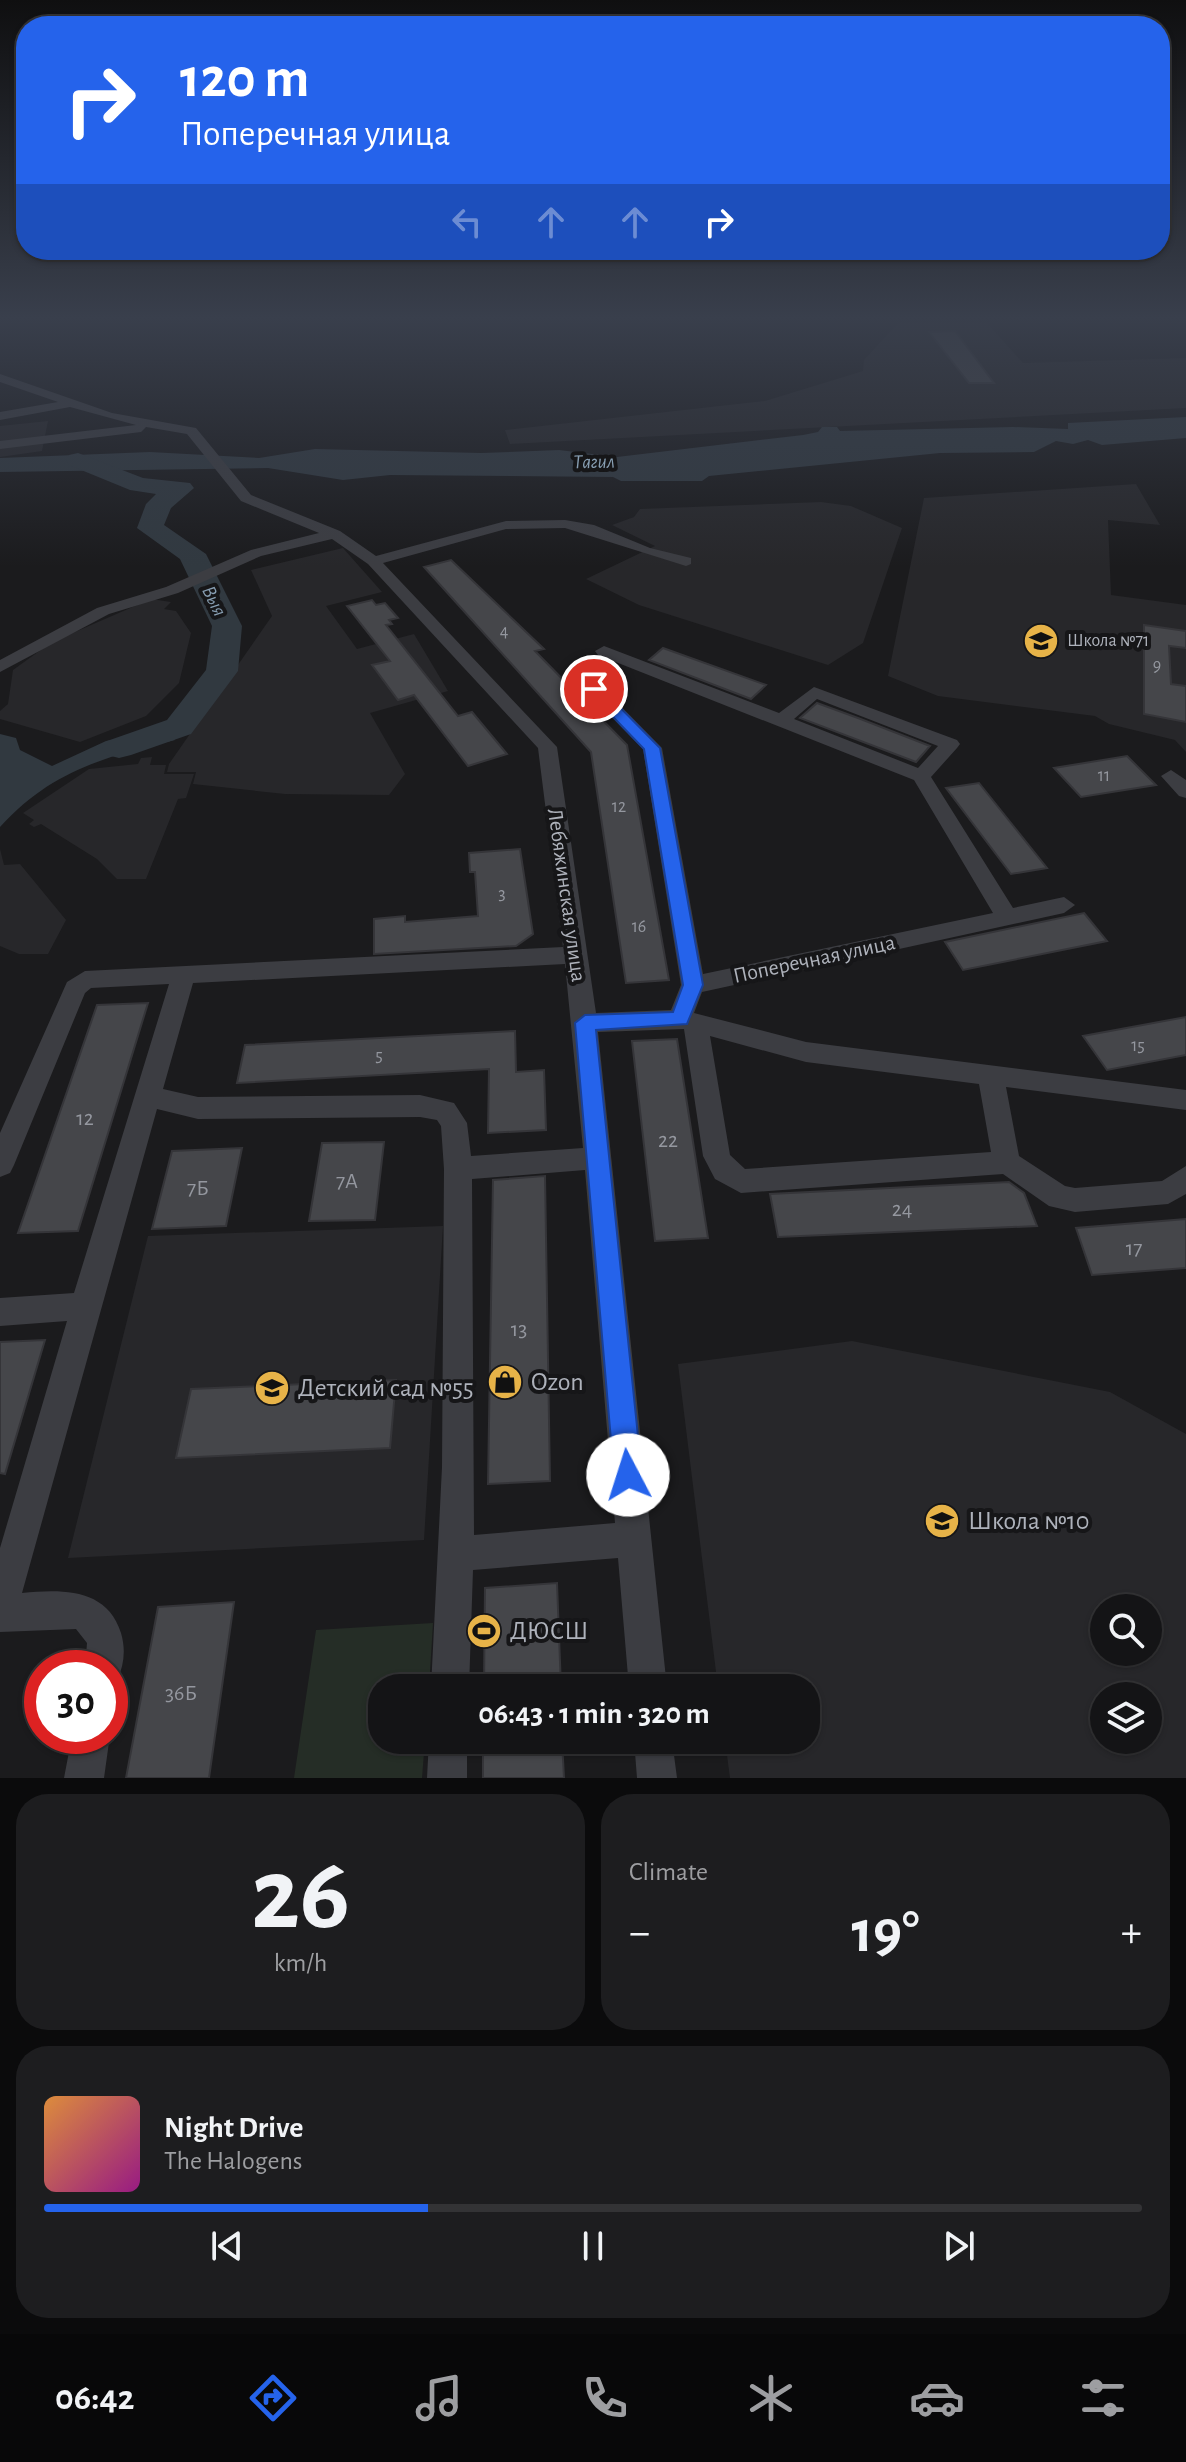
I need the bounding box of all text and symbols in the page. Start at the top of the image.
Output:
icon: right [48,48,152,152]
text: 120 m [180,51,309,107]
text: Поперечная улица [180,116,450,152]
icon: left [445,200,489,244]
icon: ahead [529,200,573,244]
icon: ahead [613,200,657,244]
icon: right [697,200,741,244]
water label: Тагил [573,452,615,472]
water label: Выя [198,583,230,619]
school or university icon: Школа №71 [1022,622,1060,660]
house number: 4 [500,623,509,641]
place label: Школа №71 [1067,632,1149,650]
pin [560,655,628,723]
house number: 9 [1153,657,1161,675]
icon: arrive [572,667,616,711]
house number: 11 [1098,767,1110,785]
house number: 12 [612,798,626,816]
street label: Лебяжинская улица [544,807,590,983]
house number: 3 [498,885,506,903]
house number: 16 [632,918,646,936]
street label: Поперечная улица [731,931,897,987]
house number: 15 [1131,1037,1145,1055]
house number: 5 [375,1047,383,1065]
house number: 12 [76,1107,94,1129]
house number: 22 [658,1129,678,1151]
house number: 7А [336,1170,358,1192]
house number: 7Б [187,1177,209,1199]
house number: 24 [892,1198,912,1220]
house number: 17 [1126,1237,1142,1259]
house number: 13 [511,1318,527,1340]
shop icon: Ozon [486,1363,524,1401]
school or university icon: Детский сад №55 [253,1369,291,1407]
place label: Ozon [531,1369,584,1395]
place label: Детский сад №55 [298,1375,474,1401]
position arrow [586,1433,670,1517]
school or university icon: Школа №10 [923,1502,961,1540]
place label: Школа №10 [968,1508,1090,1534]
map controls [1090,1594,1162,1754]
button: search [1090,1594,1162,1666]
sports icon: ДЮСШ [465,1612,503,1650]
place label: ДЮСШ [510,1618,589,1644]
speed limit sign: 30 [24,1650,128,1754]
house number: 36Б [165,1682,197,1704]
button: layers [1090,1682,1162,1754]
text: 06:43 · 1 min · 320 m [478,1699,710,1729]
text: 26 [251,1844,350,1948]
text: Climate [629,1859,708,1885]
text: 19° [851,1903,920,1963]
text: − [629,1911,650,1955]
text: + [1121,1911,1142,1955]
text: km/h [274,1950,327,1976]
text: Night Drive [164,2113,303,2143]
text: The Halogens [164,2148,302,2174]
icon: previous [205,2224,249,2268]
icon: pause [571,2224,615,2268]
icon: next [937,2224,981,2268]
icon: directions [245,2370,301,2426]
icon: music [411,2370,467,2426]
icon: phone [577,2370,633,2426]
icon: climate [743,2370,799,2426]
icon: car [909,2370,965,2426]
icon: filters [1075,2370,1131,2426]
text: 06:42 [55,2380,134,2416]

